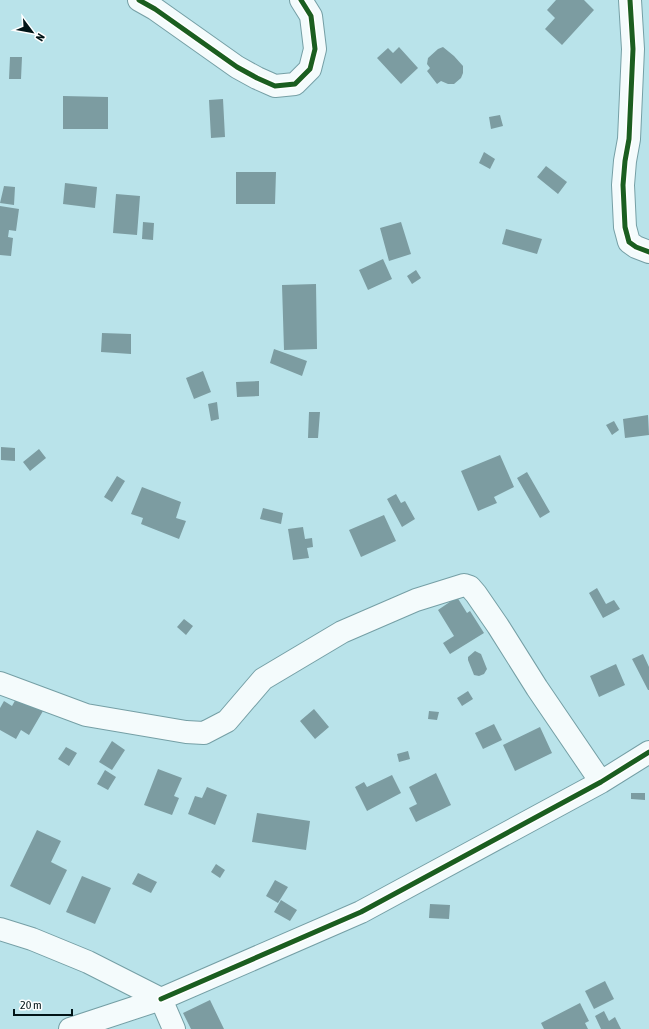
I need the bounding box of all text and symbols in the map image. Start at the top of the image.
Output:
north arrow [12,12,52,52]
text: N [34,31,47,43]
scale bar [14,991,72,1017]
text: 20 m [20,998,42,1012]

